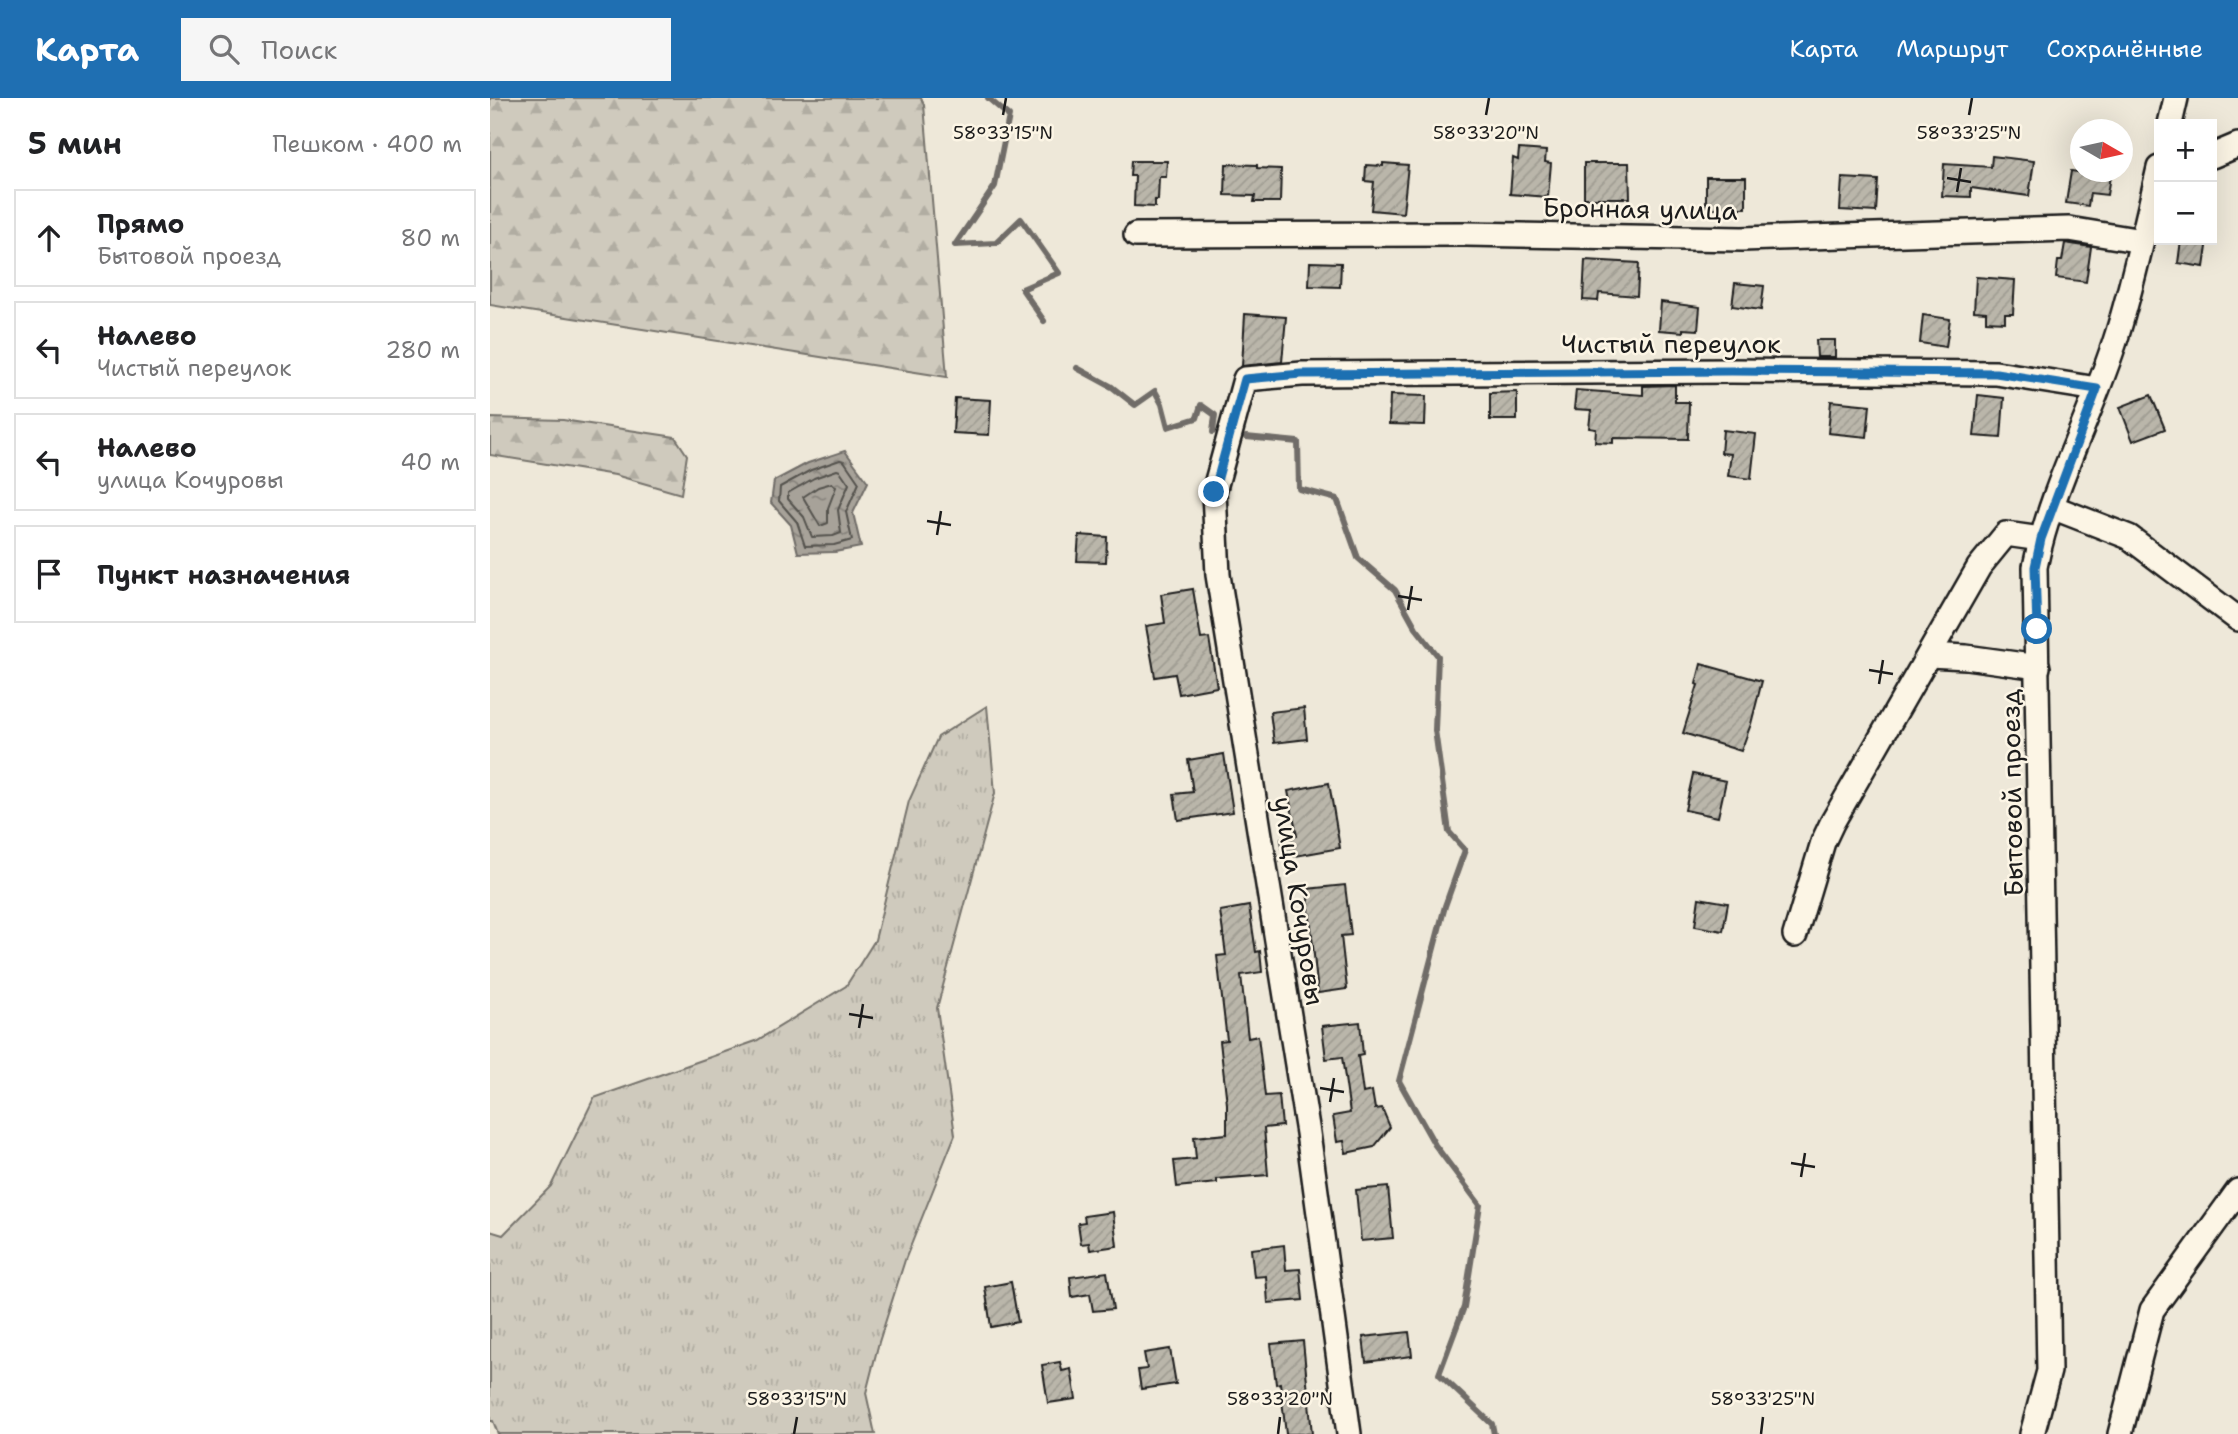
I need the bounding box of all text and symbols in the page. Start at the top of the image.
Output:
search box [181,18,671,81]
text: Карта [35,27,139,72]
icon: search [205,30,243,68]
text: Поиск [261,32,337,67]
text: Карта [1790,33,1858,65]
text: Маршрут [1896,33,2008,65]
text: Сохранённые [2046,33,2203,65]
north arrow [2070,119,2133,182]
map controls [2154,119,2217,245]
button: + [2154,119,2217,182]
text: 58°33'15"N [953,121,1053,145]
text: 58°33'20"N [1433,121,1539,145]
text: 58°33'25"N [1917,121,2021,145]
text: 5 мин [28,123,122,164]
text: Пешком · 400 m [272,129,462,159]
button: − [2154,182,2217,245]
street label: Бронная улица [1542,189,1738,228]
text: Прямо [97,206,185,241]
icon: ahead [30,219,68,257]
text: 80 m [401,223,460,253]
text: Бытовой проезд [97,241,281,271]
text: Налево [97,318,197,353]
street label: Чистый переулок [1561,326,1781,361]
icon: left [30,331,68,369]
text: 280 m [385,335,460,365]
text: Чистый переулок [97,353,291,383]
text: Налево [97,430,197,465]
icon: left [30,443,68,481]
text: 40 m [400,447,460,477]
text: улица Кочуровы [97,465,284,495]
route end [1198,476,1229,507]
icon: arrive [30,555,68,593]
text: Пункт назначения [97,557,350,592]
route start [2021,613,2052,644]
street label: Бытовой проезд [1992,688,2031,897]
street label: улица Кочуровы [1266,794,1333,1008]
text: 58°33'15"N [747,1387,847,1411]
text: 58°33'20"N [1227,1387,1333,1411]
text: 58°33'25"N [1711,1387,1815,1411]

